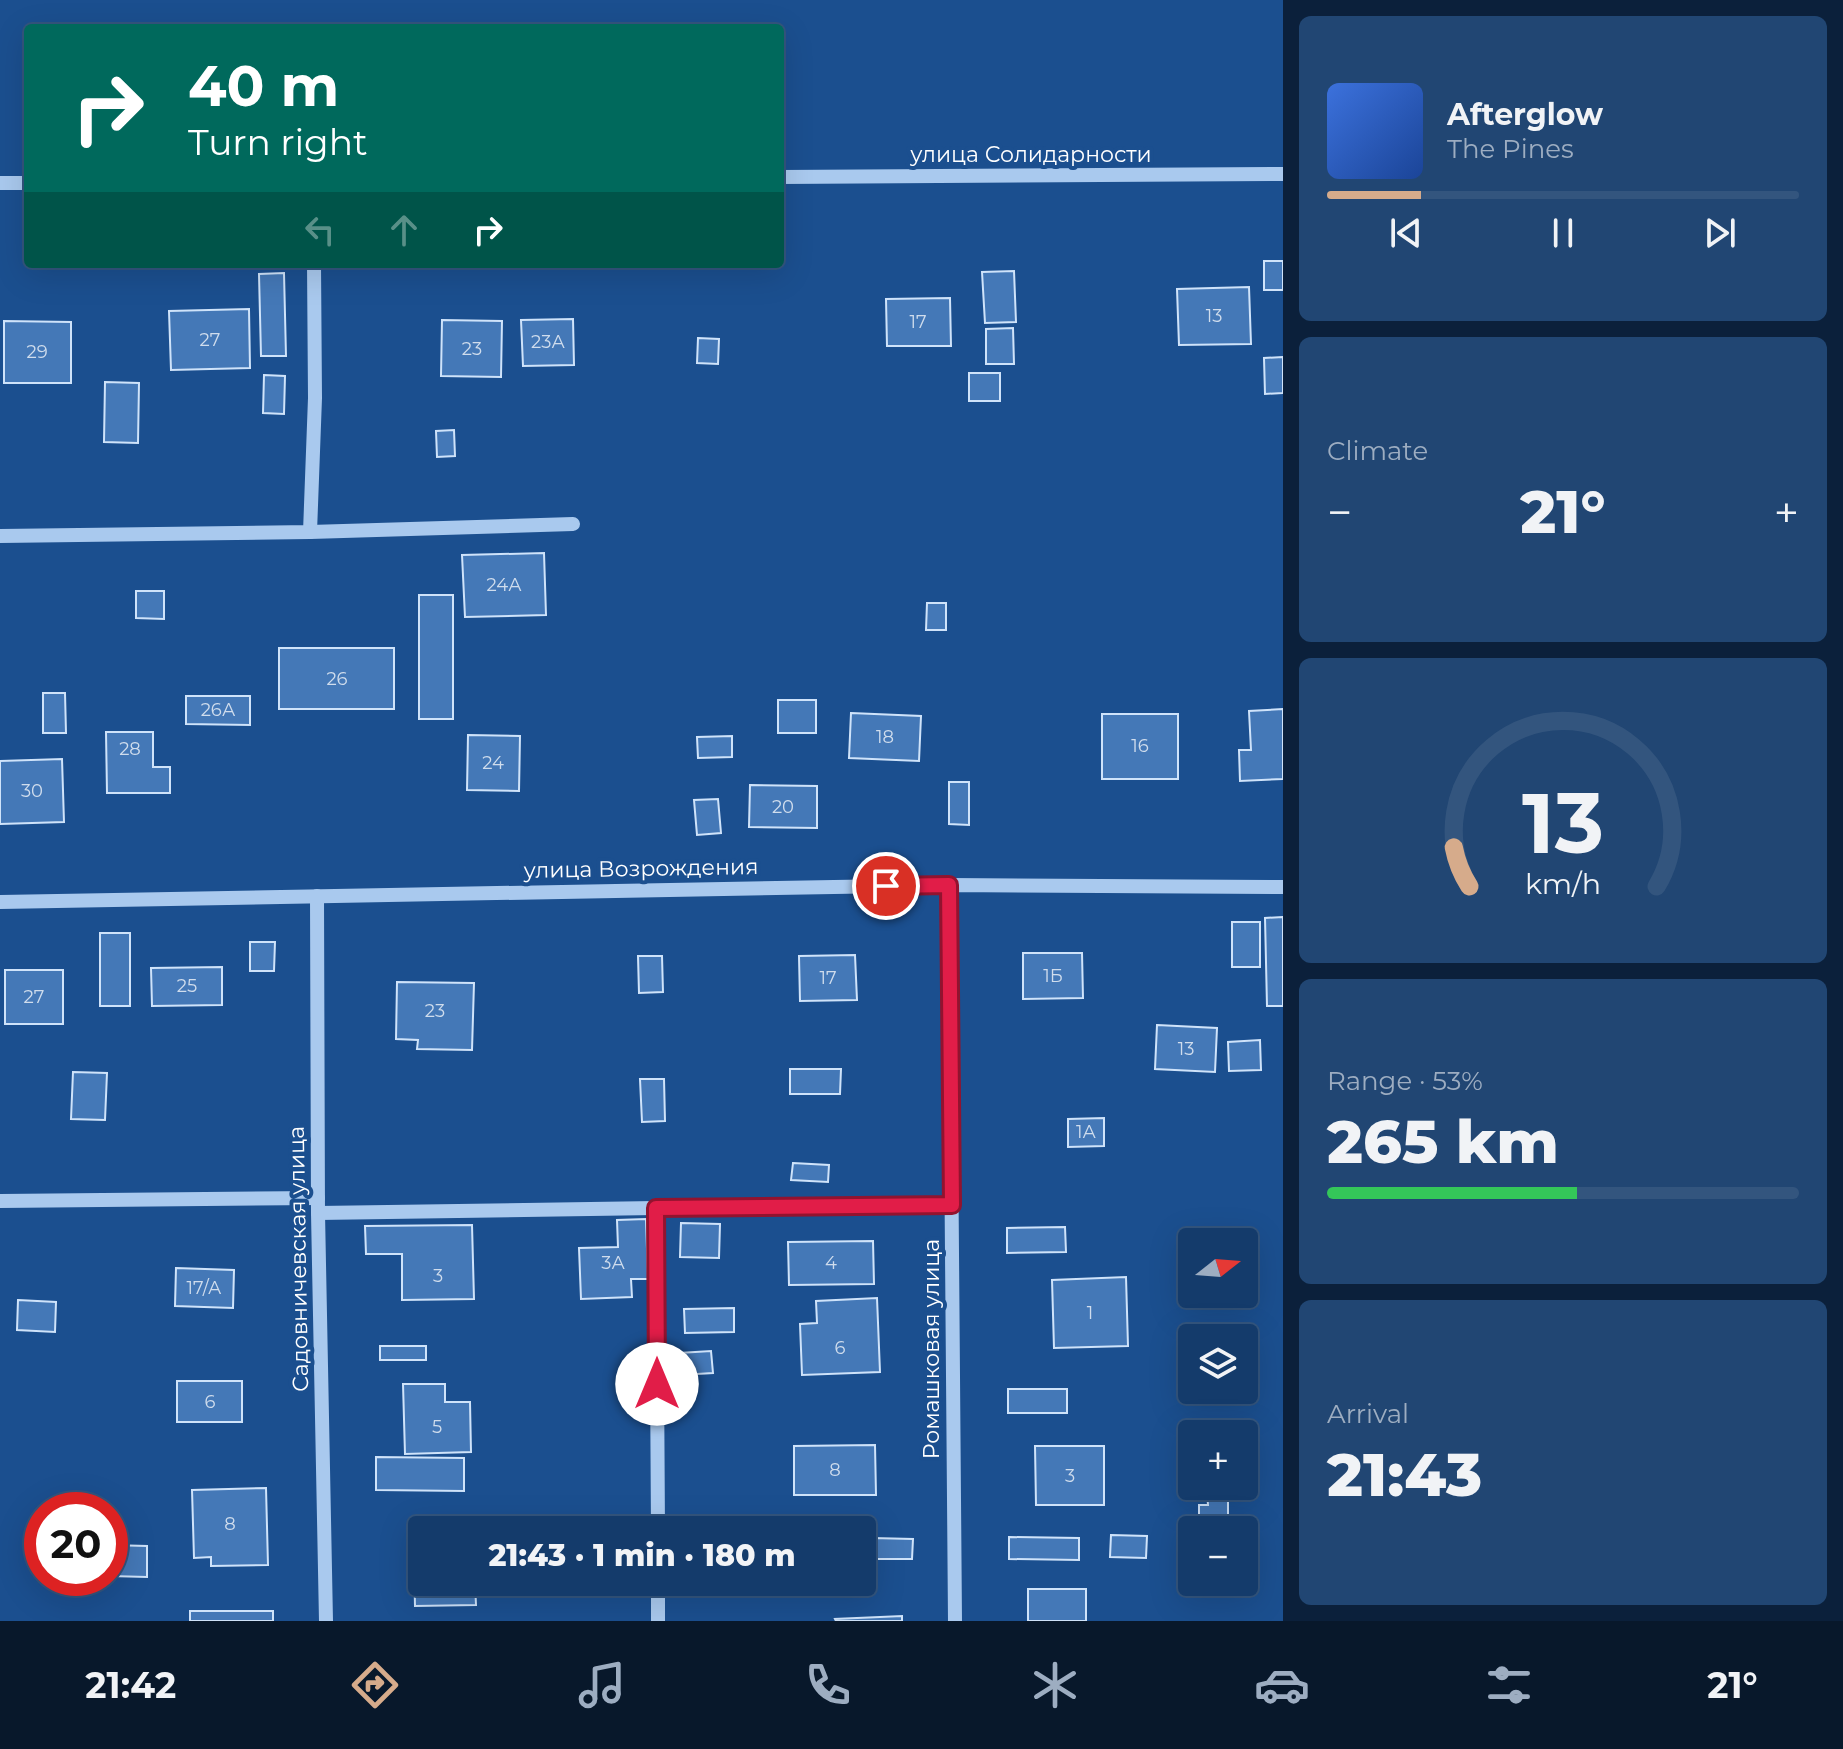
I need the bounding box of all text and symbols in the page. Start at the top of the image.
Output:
text: 40 m [188,52,339,120]
icon: right [56,56,160,160]
text: Afterglow [1447,96,1603,133]
text: Turn right [188,120,368,164]
text: The Pines [1447,133,1574,165]
street label: улица Солидарности [909,141,1152,168]
icon: left [298,208,342,252]
icon: ahead [382,208,426,252]
icon: right [466,208,510,252]
icon: previous [1384,211,1428,255]
icon: pause [1541,211,1585,255]
icon: next [1698,211,1742,255]
house number: 13 [1206,305,1222,327]
house number: 17 [909,311,927,333]
house number: 27 [200,329,220,351]
house number: 23А [531,331,566,353]
house number: 23 [462,338,482,360]
house number: 29 [26,341,48,363]
text: Climate [1327,435,1428,467]
text: 21° [1520,475,1606,548]
text: − [1327,485,1352,539]
text: + [1774,485,1799,539]
house number: 24А [486,574,522,596]
house number: 26 [326,668,348,690]
house number: 26А [201,699,236,721]
house number: 18 [876,726,894,748]
house number: 16 [1131,735,1149,757]
house number: 28 [119,738,141,760]
house number: 24 [482,752,504,774]
text: 13 [1522,771,1604,873]
house number: 30 [21,780,43,802]
house number: 20 [772,796,794,818]
pin [852,852,920,920]
street label: улица Возрождения [522,853,759,884]
icon: arrive [864,864,908,908]
text: km/h [1525,866,1601,901]
house number: 1Б [1043,965,1063,987]
house number: 17 [819,967,837,989]
house number: 25 [177,975,197,997]
house number: 27 [24,986,44,1008]
house number: 23 [425,1000,445,1022]
house number: 13 [1178,1038,1194,1060]
text: Range · 53% [1327,1065,1483,1097]
text: 265 km [1327,1105,1559,1178]
house number: 1А [1076,1121,1097,1143]
street label: Садовничевская улица [283,1126,314,1392]
north arrow [1178,1228,1258,1308]
map controls [1178,1228,1258,1596]
street label: Ромашковая улица [918,1239,945,1459]
house number: 3А [601,1252,625,1274]
house number: 4 [825,1252,837,1274]
house number: 3 [433,1265,443,1287]
house number: 17/А [186,1277,222,1299]
house number: 1 [1087,1302,1093,1324]
button: layers [1178,1324,1258,1404]
house number: 6 [835,1337,846,1359]
position arrow [615,1342,699,1426]
house number: 6 [205,1391,216,1413]
text: Arrival [1327,1398,1409,1430]
house number: 5 [432,1416,442,1438]
button: + [1178,1420,1258,1500]
text: 21:43 [1327,1438,1482,1511]
house number: 8 [829,1459,841,1481]
house number: 3 [1065,1465,1075,1487]
speed limit sign: 20 [24,1492,128,1596]
house number: 8 [224,1513,236,1535]
button: − [1178,1516,1258,1596]
text: 21:43 · 1 min · 180 m [488,1537,796,1574]
icon: directions [347,1657,403,1713]
icon: music [574,1657,630,1713]
icon: phone [800,1657,856,1713]
icon: climate [1027,1657,1083,1713]
icon: car [1254,1657,1310,1713]
icon: filters [1481,1657,1537,1713]
text: 21:42 [85,1663,176,1707]
text: 21° [1707,1663,1758,1707]

